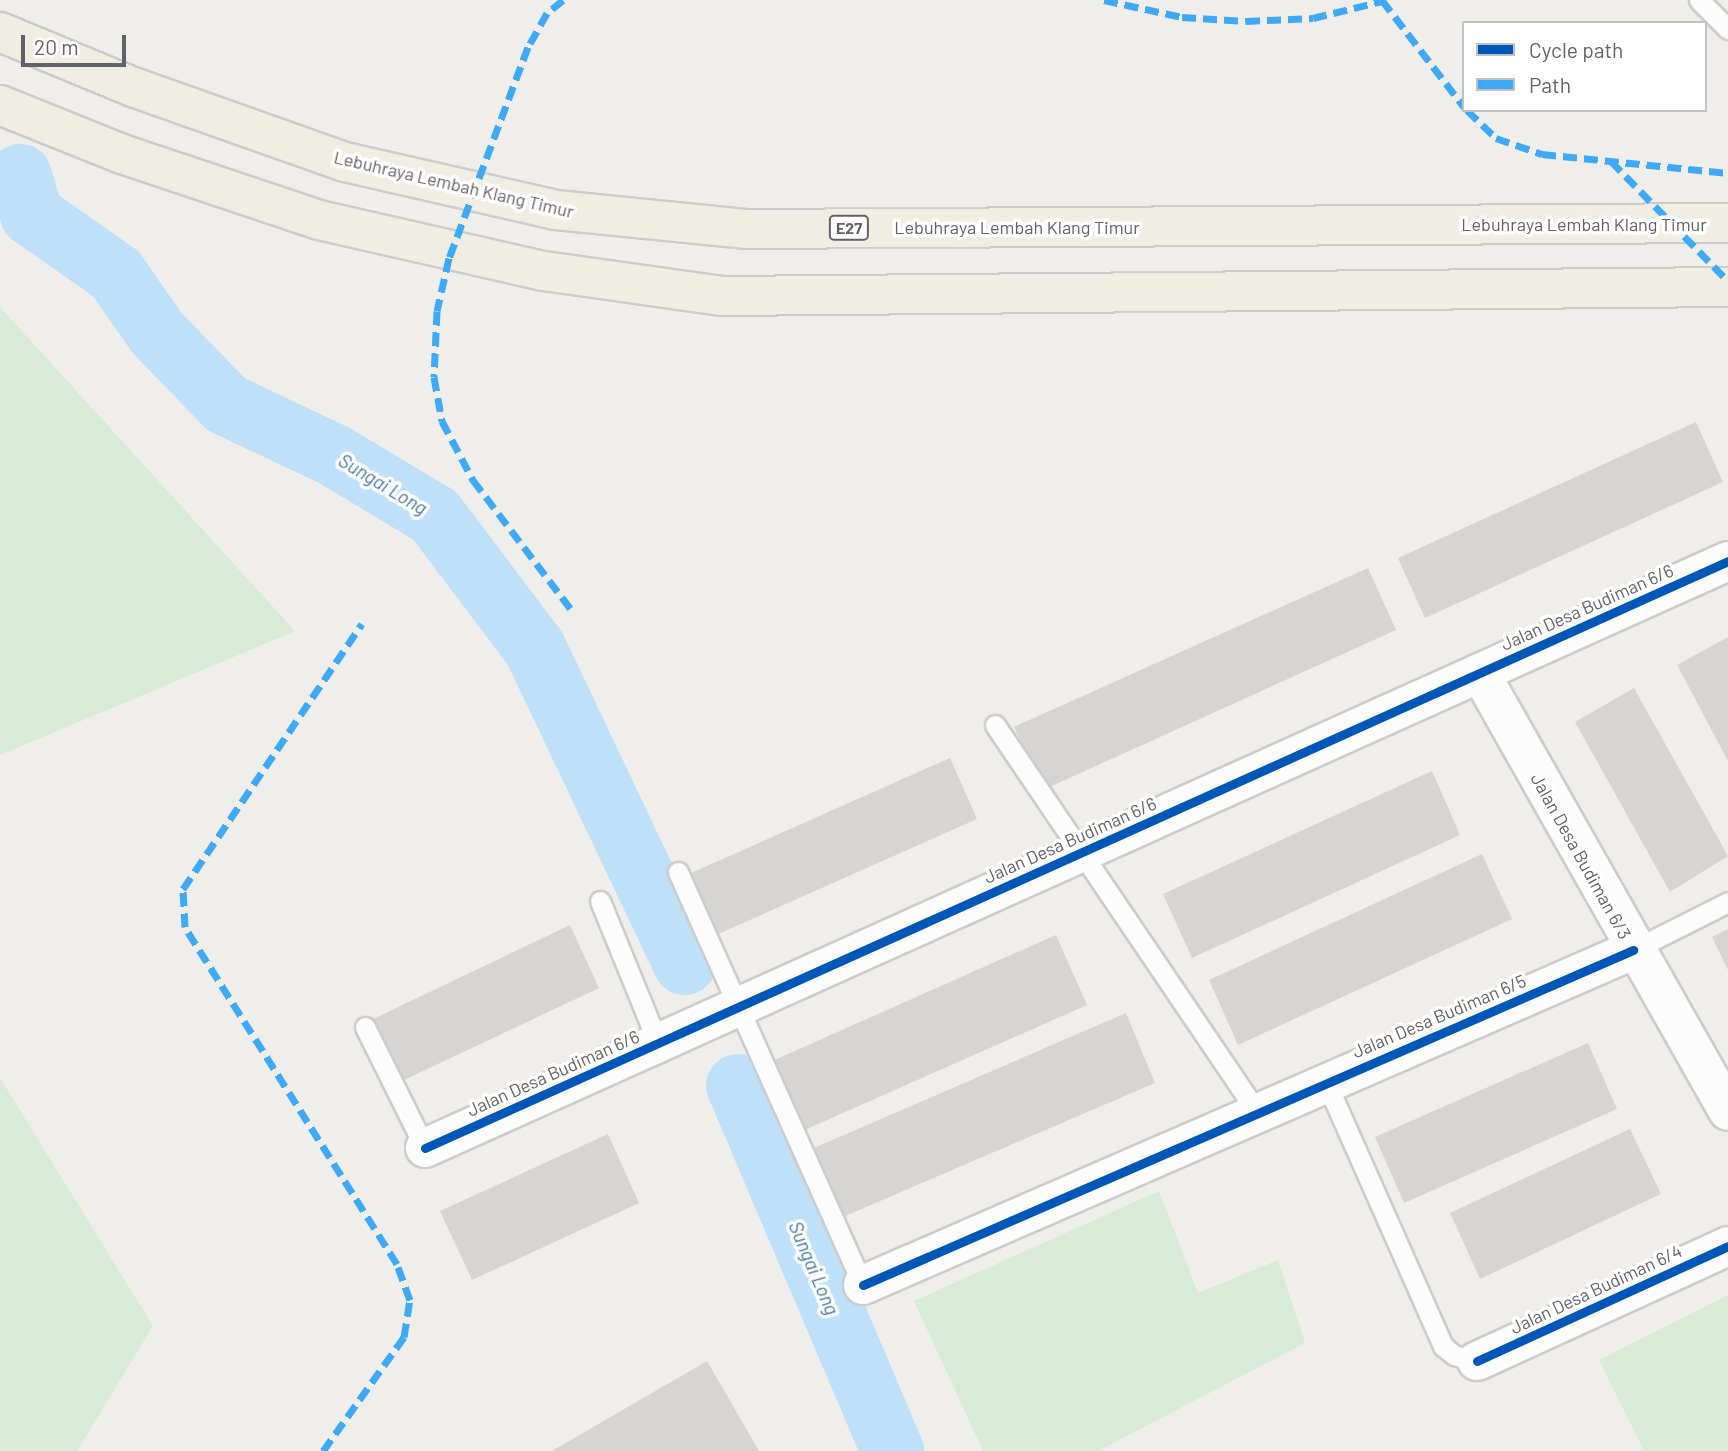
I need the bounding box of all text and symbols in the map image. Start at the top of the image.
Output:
scale bar [24,21,130,65]
legend [1462,21,1707,112]
text: 20 m [34,34,79,59]
text: Cycle path [1529,37,1623,62]
text: Path [1529,72,1571,97]
street label: Lebuhraya Lembah Klang Timur [332,146,576,222]
street label: Lebuhraya Lembah Klang Timur [1461,213,1707,235]
road number: E27 [828,216,870,240]
street label: Lebuhraya Lembah Klang Timur [894,216,1140,238]
water label: Sungai Long [335,449,431,519]
street label: Jalan Desa Budiman 6/6 [1497,559,1677,655]
street label: Jalan Desa Budiman 6/3 [1526,769,1636,943]
street label: Jalan Desa Budiman 6/6 [980,792,1160,888]
street label: Jalan Desa Budiman 6/5 [1349,970,1529,1062]
street label: Jalan Desa Budiman 6/6 [463,1025,643,1121]
water label: Sungai Long [784,1218,844,1318]
street label: Jalan Desa Budiman 6/4 [1507,1240,1685,1338]

